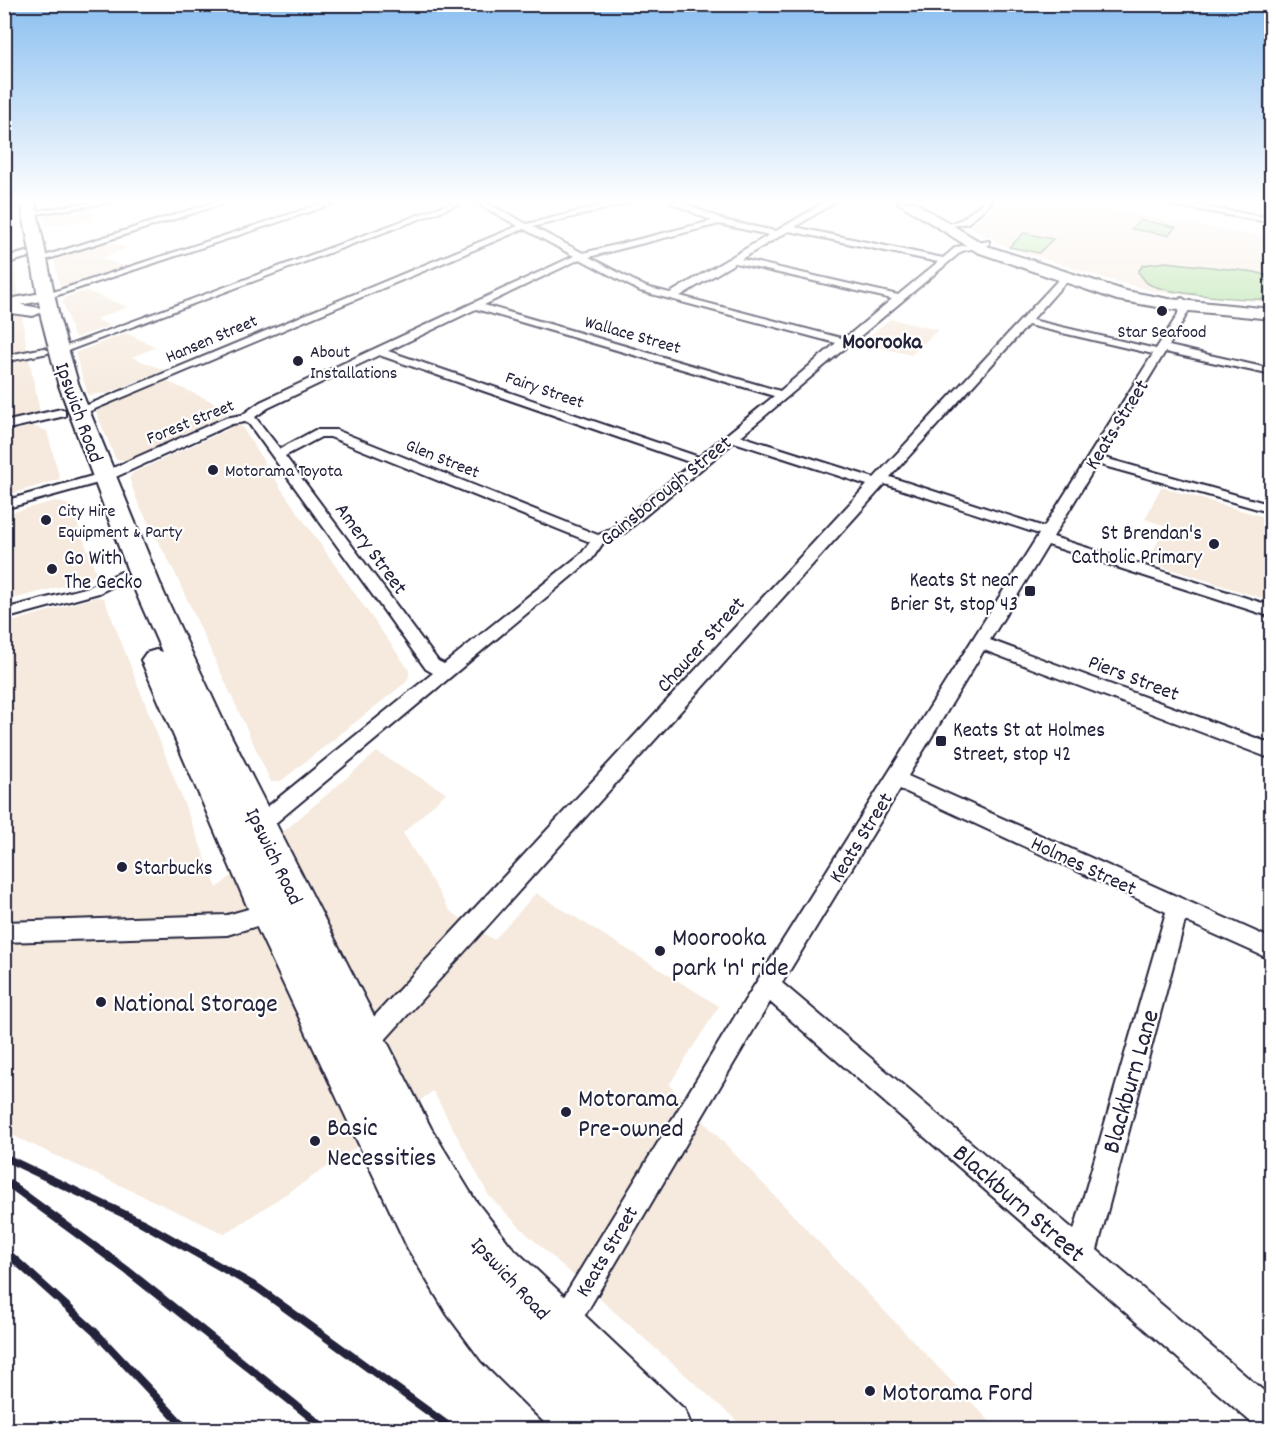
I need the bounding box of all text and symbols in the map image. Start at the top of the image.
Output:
marker: Star Seafood [1155,304,1169,318]
street label: Hansen Street [162,310,262,371]
street label: Wallace Street [581,311,684,362]
place label: Star Seafood [1118,321,1206,346]
district label: Moorooka [842,328,922,359]
place label: About Installations [310,341,397,387]
marker: About Installations [291,354,305,368]
street label: Ipswich Road [45,359,109,467]
street label: Fairy Street [502,366,587,417]
street label: Keats Street [1079,375,1158,476]
street label: Forest Street [143,394,239,452]
street label: Gainsborough Street [594,430,740,555]
street label: Glen Street [401,434,483,487]
place label: Motorama Toyota [225,460,343,485]
marker: Motorama Toyota [206,463,220,477]
street label: Amery Street [326,498,413,602]
place label: City Hire Equipment & Party [58,500,183,546]
marker: City Hire Equipment & Party [39,513,53,527]
place label: St Brendan's Catholic Primary [1071,520,1202,574]
marker: St Brendan's Catholic Primary [1207,537,1221,551]
place label: Go With The Gecko [64,545,142,599]
marker: Go With The Gecko [45,562,59,576]
place label: Keats St near Brier St, stop 43 [890,567,1018,621]
marker: Keats St near Brier St, stop 43 [1023,584,1037,598]
street label: Chaucer Street [651,591,754,701]
street label: Piers Street [1083,649,1183,711]
place label: Keats St at Holmes Street, stop 42 [953,717,1105,771]
marker: Keats St at Holmes Street, stop 42 [934,734,948,748]
street label: Keats Street [823,788,902,889]
street label: Ipswich Road [236,804,309,911]
street label: Holmes Street [1025,830,1141,905]
place label: Starbucks [134,855,213,885]
marker: Starbucks [115,860,129,874]
place label: Moorooka park 'n' ride [672,921,789,988]
marker: Moorooka park 'n' ride [653,944,667,958]
place label: National Storage [113,987,278,1024]
marker: National Storage [94,995,108,1009]
street label: Blackburn Lane [1094,1006,1171,1158]
place label: Motorama Pre-owned [578,1082,684,1149]
marker: Motorama Pre-owned [559,1105,573,1119]
place label: Basic Necessities [327,1111,437,1178]
marker: Basic Necessities [308,1134,322,1148]
street label: Blackburn Street [943,1137,1092,1273]
street label: Keats Street [570,1201,648,1304]
street label: Ipswich Road [462,1232,555,1329]
place label: Motorama Ford [882,1376,1033,1413]
marker: Motorama Ford [863,1384,877,1398]

